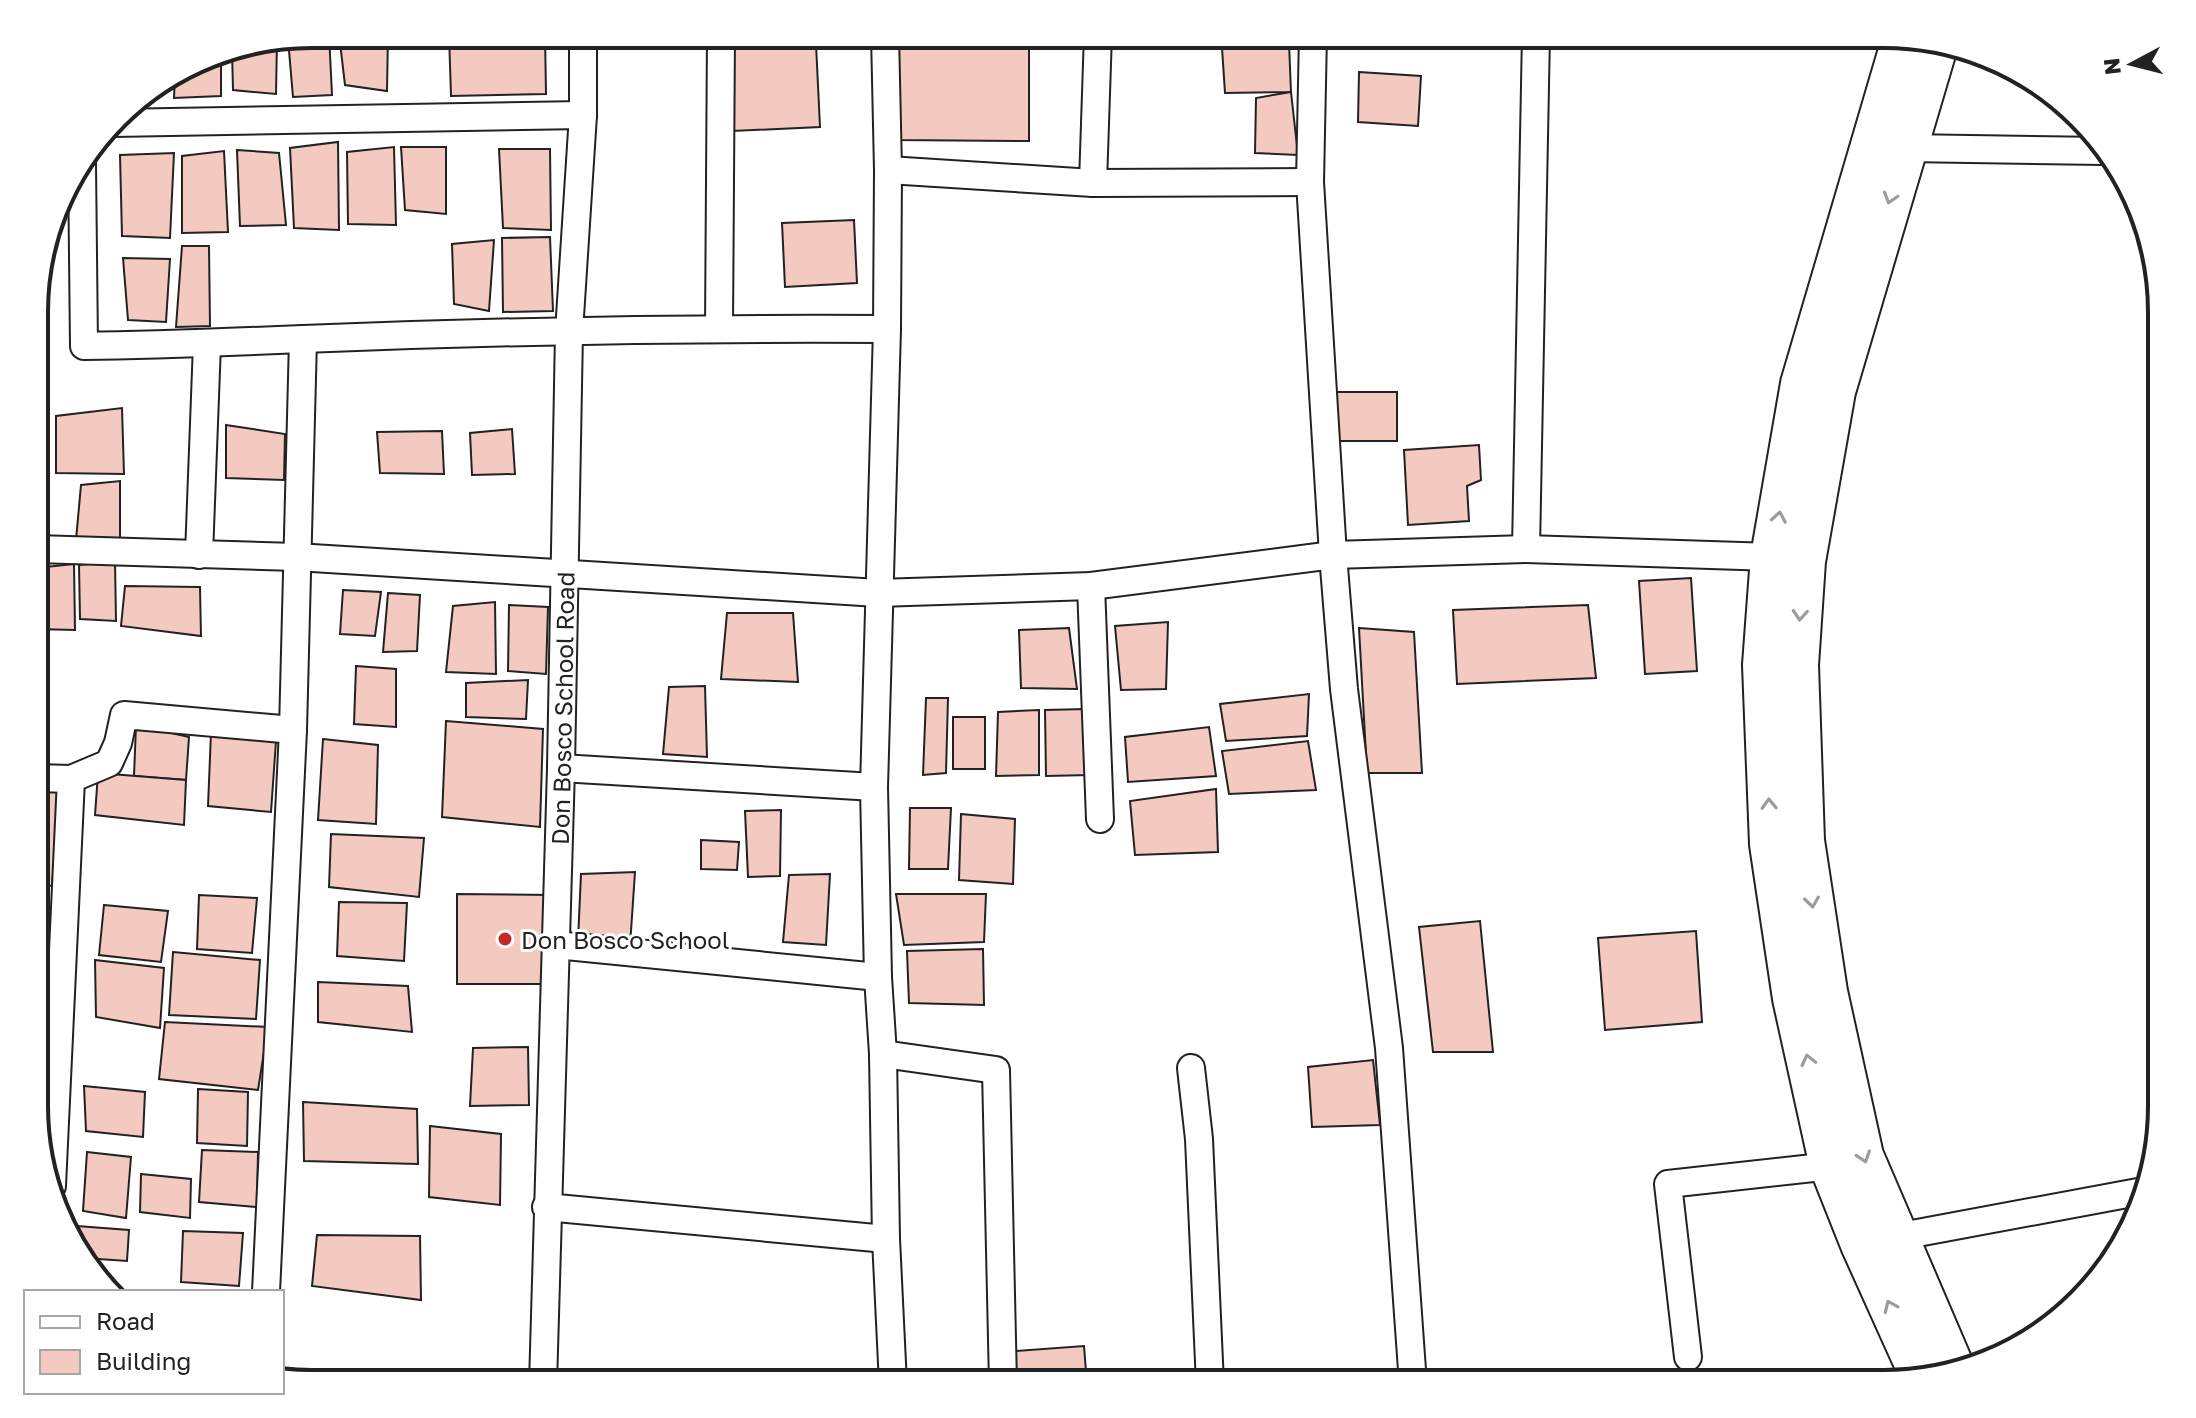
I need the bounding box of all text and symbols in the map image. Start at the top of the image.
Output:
north arrow [2092,24,2172,104]
text: N [2097,57,2126,76]
one-way arrow [1883,191,1899,204]
one-way arrow [1770,510,1787,523]
street label: Don Bosco School Road [544,571,579,845]
one-way arrow [1792,609,1809,622]
one-way arrow [1761,797,1778,810]
one-way arrow [1803,895,1820,909]
place label: Don Bosco School [521,925,729,954]
marker: Don Bosco School [496,930,514,948]
one-way arrow [1800,1054,1817,1068]
one-way arrow [1855,1149,1871,1163]
legend [24,1290,284,1394]
one-way arrow [1883,1300,1899,1314]
text: Road [96,1306,155,1335]
text: Building [96,1346,191,1375]

